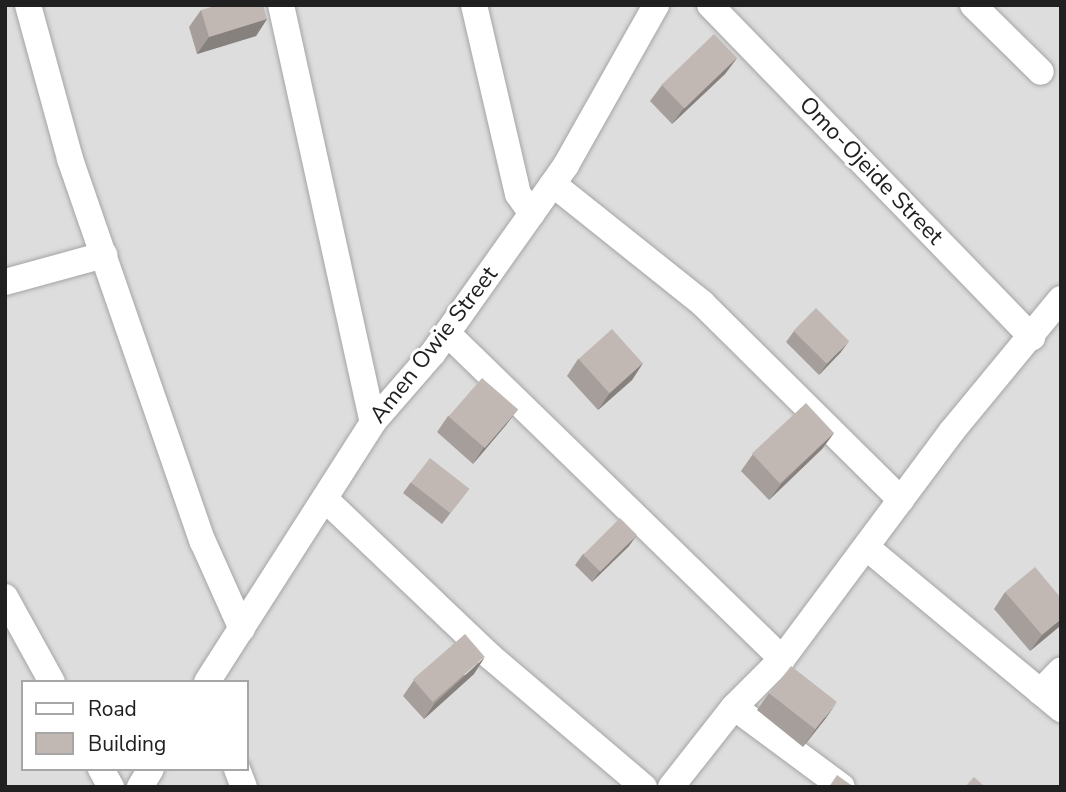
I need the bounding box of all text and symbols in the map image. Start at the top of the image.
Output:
street label: Omo-Ojeide Street [793,91,949,251]
street label: Amen Owie Street [364,261,504,429]
legend [21,680,248,771]
text: Road [88,695,137,723]
text: Building [88,730,166,758]

